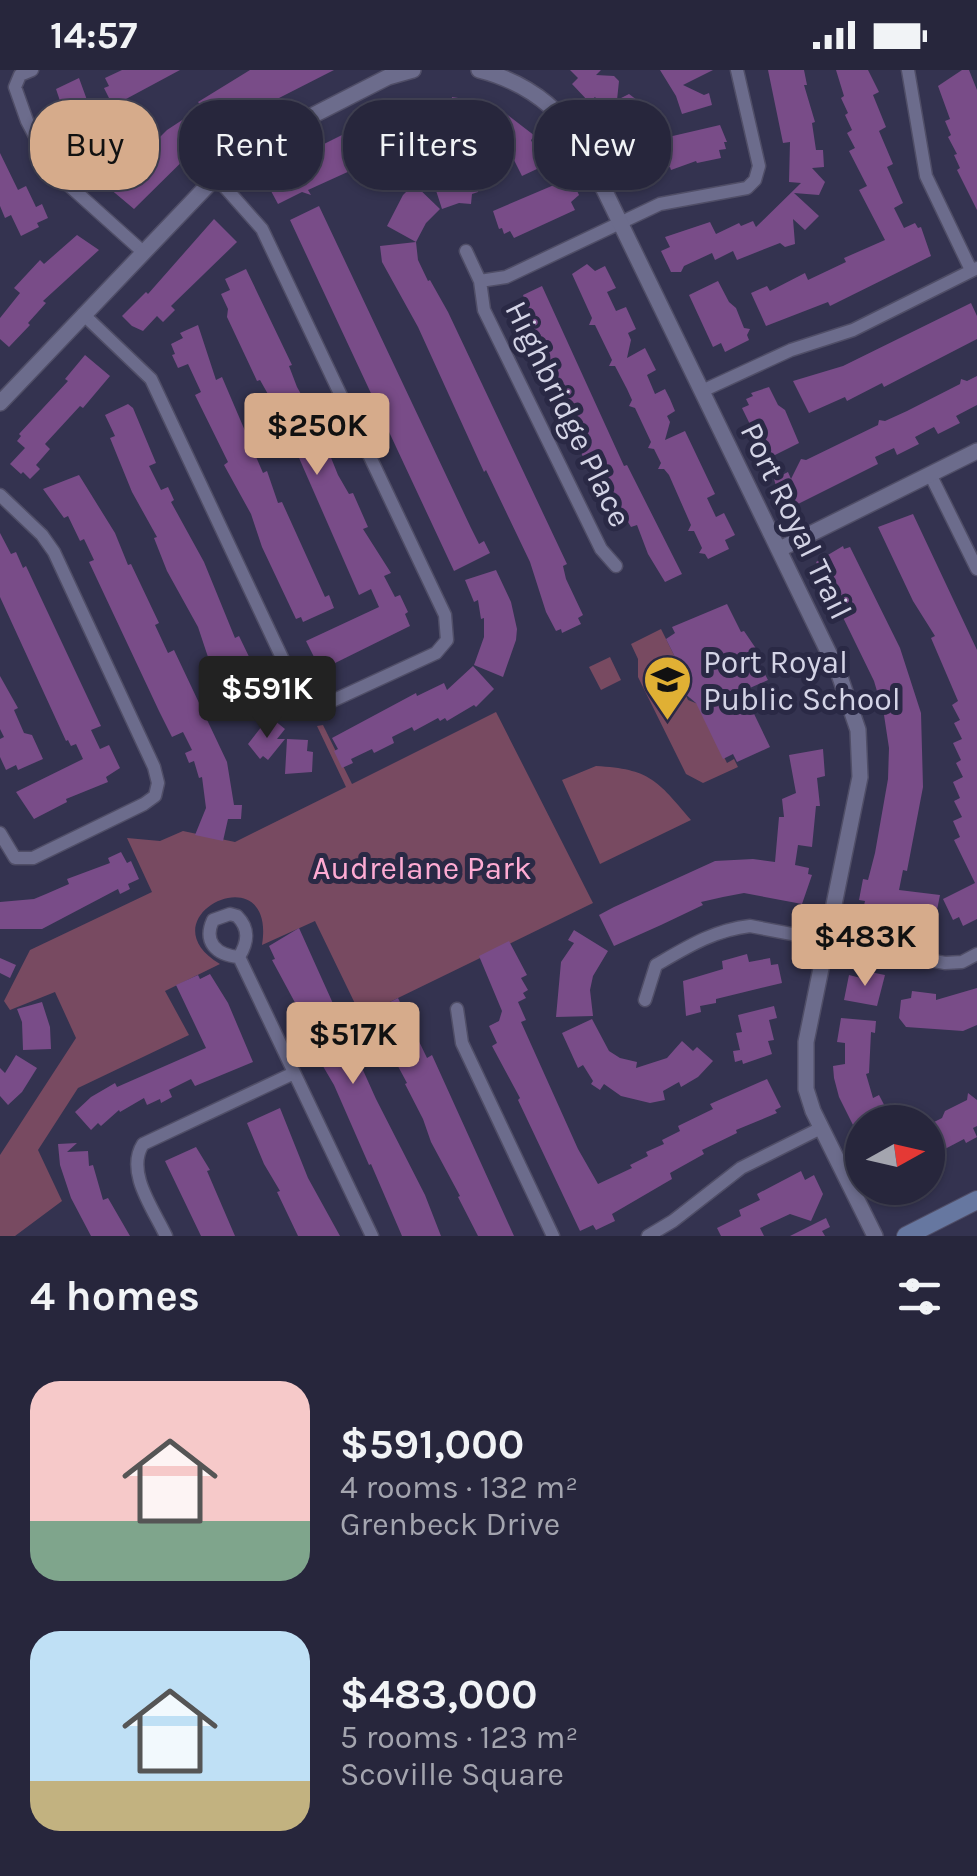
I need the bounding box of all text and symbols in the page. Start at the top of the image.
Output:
text: 14:57 [50,13,137,58]
chip: Buy [30,100,159,190]
chip: Rent [179,100,323,190]
chip: Filters [343,100,514,190]
chip: New [534,100,671,190]
street label: Highbridge Place [497,295,639,533]
pin: $250K [247,393,387,478]
text: $250K [266,407,368,444]
street label: Port Royal Trail [732,417,860,625]
place label: Port Royal Public School [703,644,901,718]
school or university icon: Port Royal Public School [642,654,694,722]
pin: $591K [197,656,337,741]
text: $591K [221,670,313,707]
park label: Audrelane Park [312,850,532,887]
pin: $483K [795,904,935,989]
text: $483K [814,918,916,955]
pin: $517K [283,1002,423,1087]
text: $517K [309,1016,397,1053]
north arrow [845,1105,945,1205]
map controls [845,1105,945,1205]
icon: filters [892,1269,947,1324]
text: 4 homes [30,1271,200,1321]
text: $591,000 [340,1419,524,1469]
icon: home [110,1421,230,1541]
text: 4 rooms · 132 m² [340,1469,578,1506]
text: Grenbeck Drive [340,1506,560,1543]
text: $483,000 [340,1669,538,1719]
icon: home [110,1671,230,1791]
text: 5 rooms · 123 m² [340,1719,578,1756]
text: Scoville Square [340,1756,564,1793]

